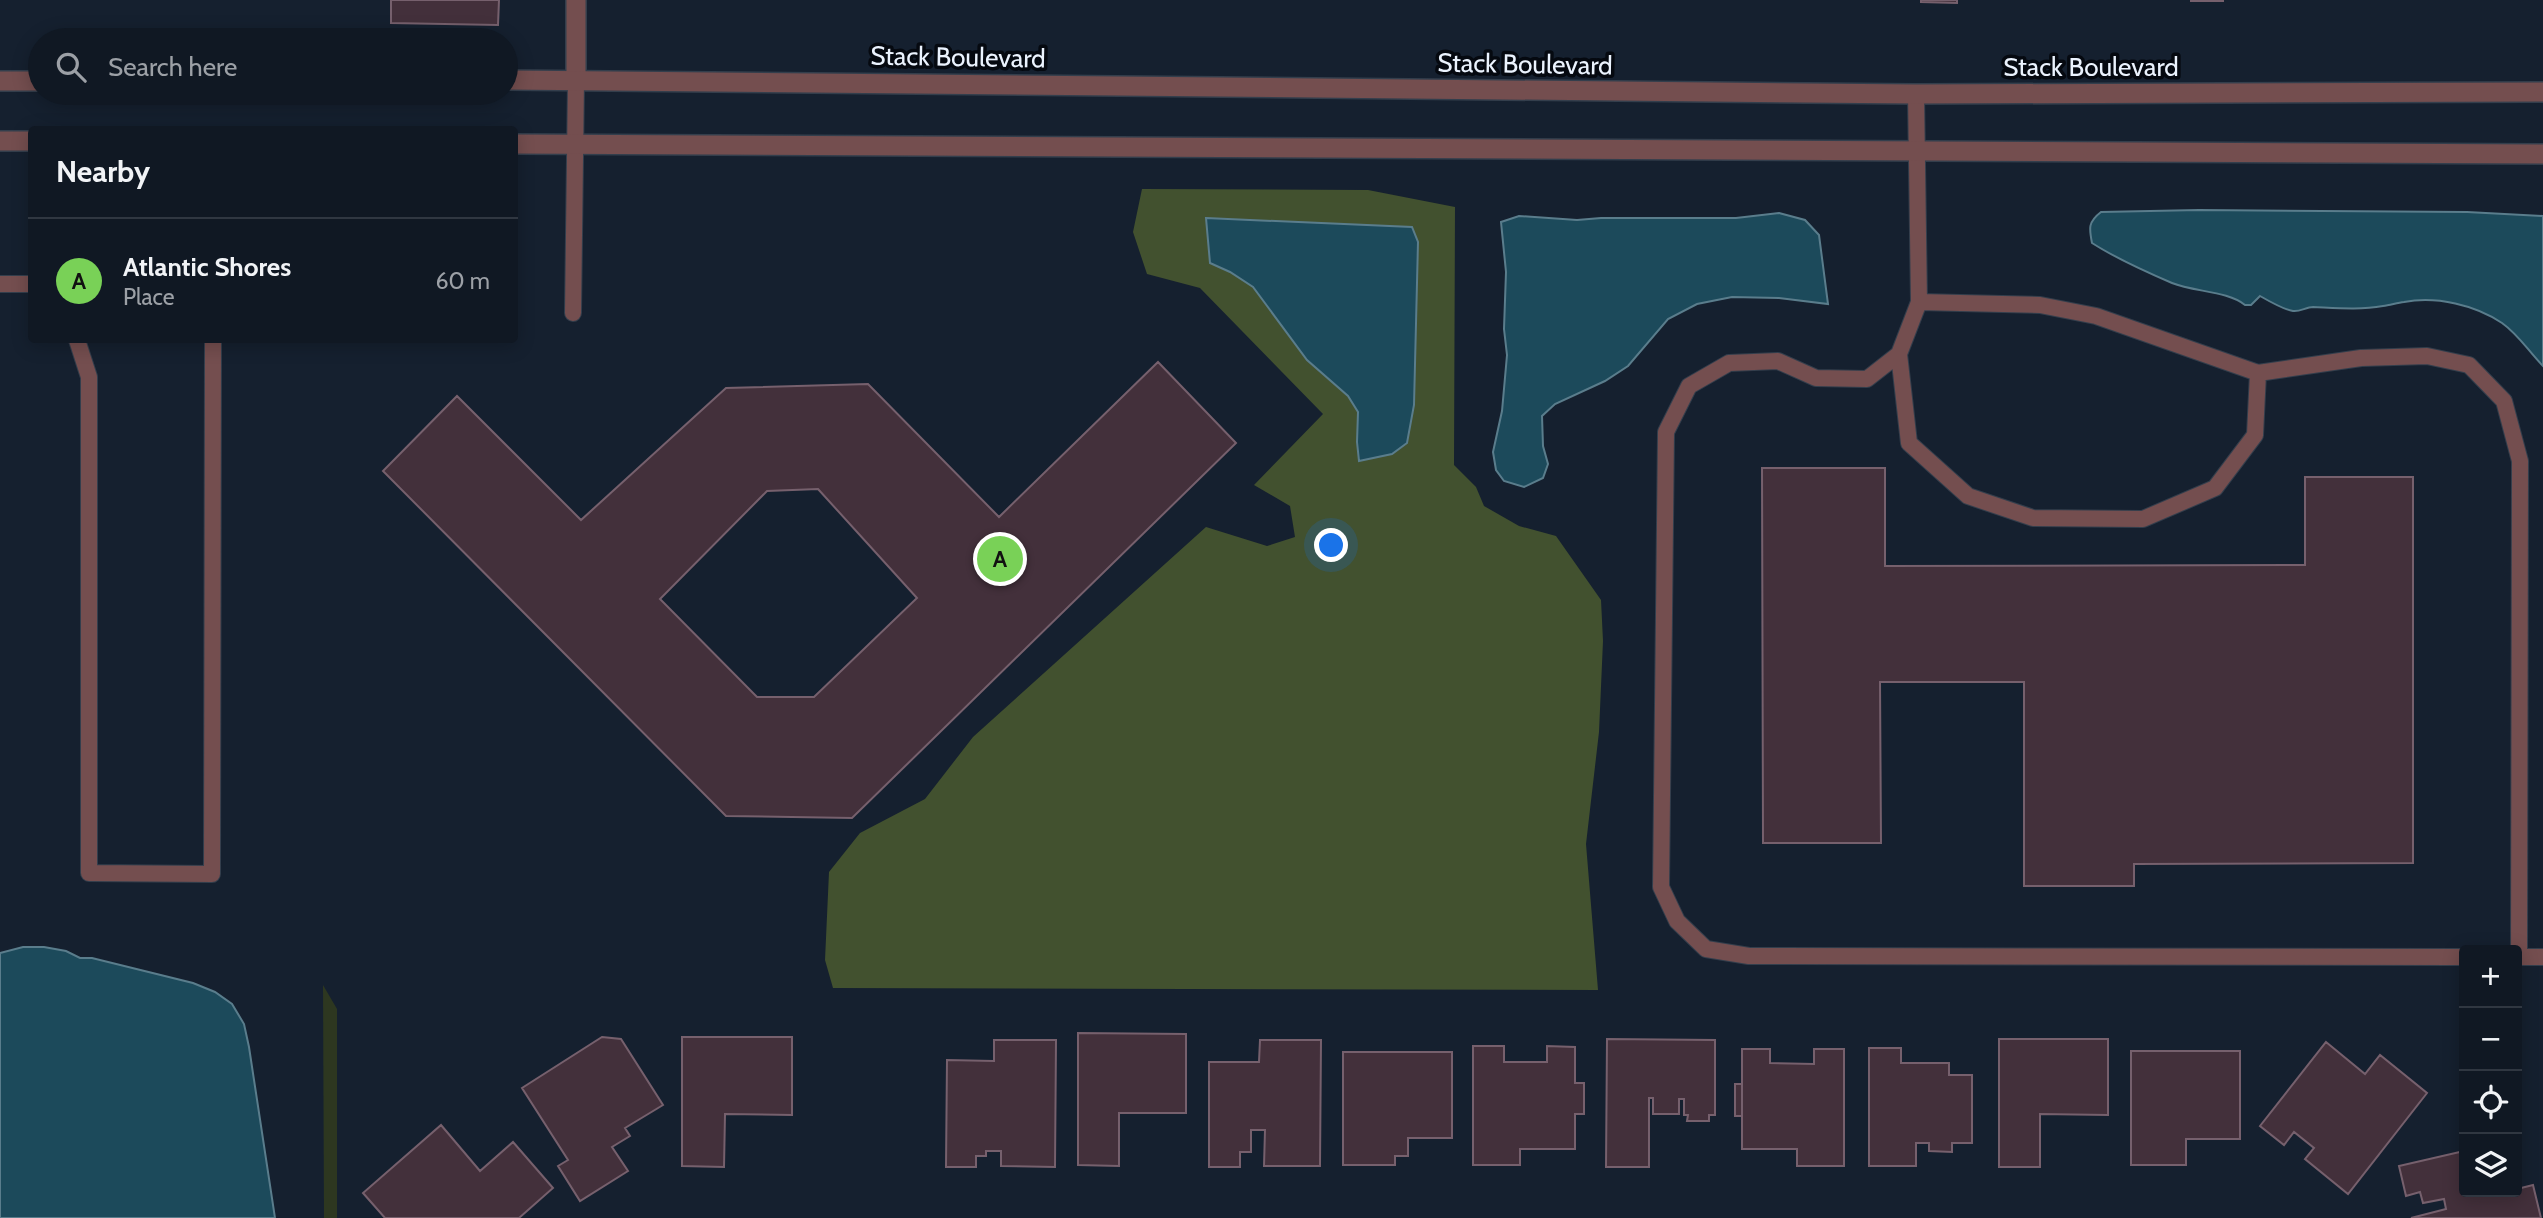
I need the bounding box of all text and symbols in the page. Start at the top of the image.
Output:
search box [28,28,518,105]
street label: Stack Boulevard [870,39,1046,75]
street label: Stack Boulevard [1437,46,1613,82]
icon: search [52,48,90,86]
text: Search here [108,51,237,83]
street label: Stack Boulevard [2003,51,2179,83]
text: Nearby [56,153,150,190]
text: Atlantic Shores [123,251,291,283]
text: A [72,267,86,295]
text: 60 m [436,267,490,295]
text: Place [123,283,175,311]
your location [1314,528,1348,562]
pin: A [977,533,1023,585]
map controls [2459,945,2522,1197]
button: + [2459,945,2522,1008]
button: − [2459,1008,2522,1071]
button: locate [2459,1071,2522,1134]
button: layers [2459,1134,2522,1197]

